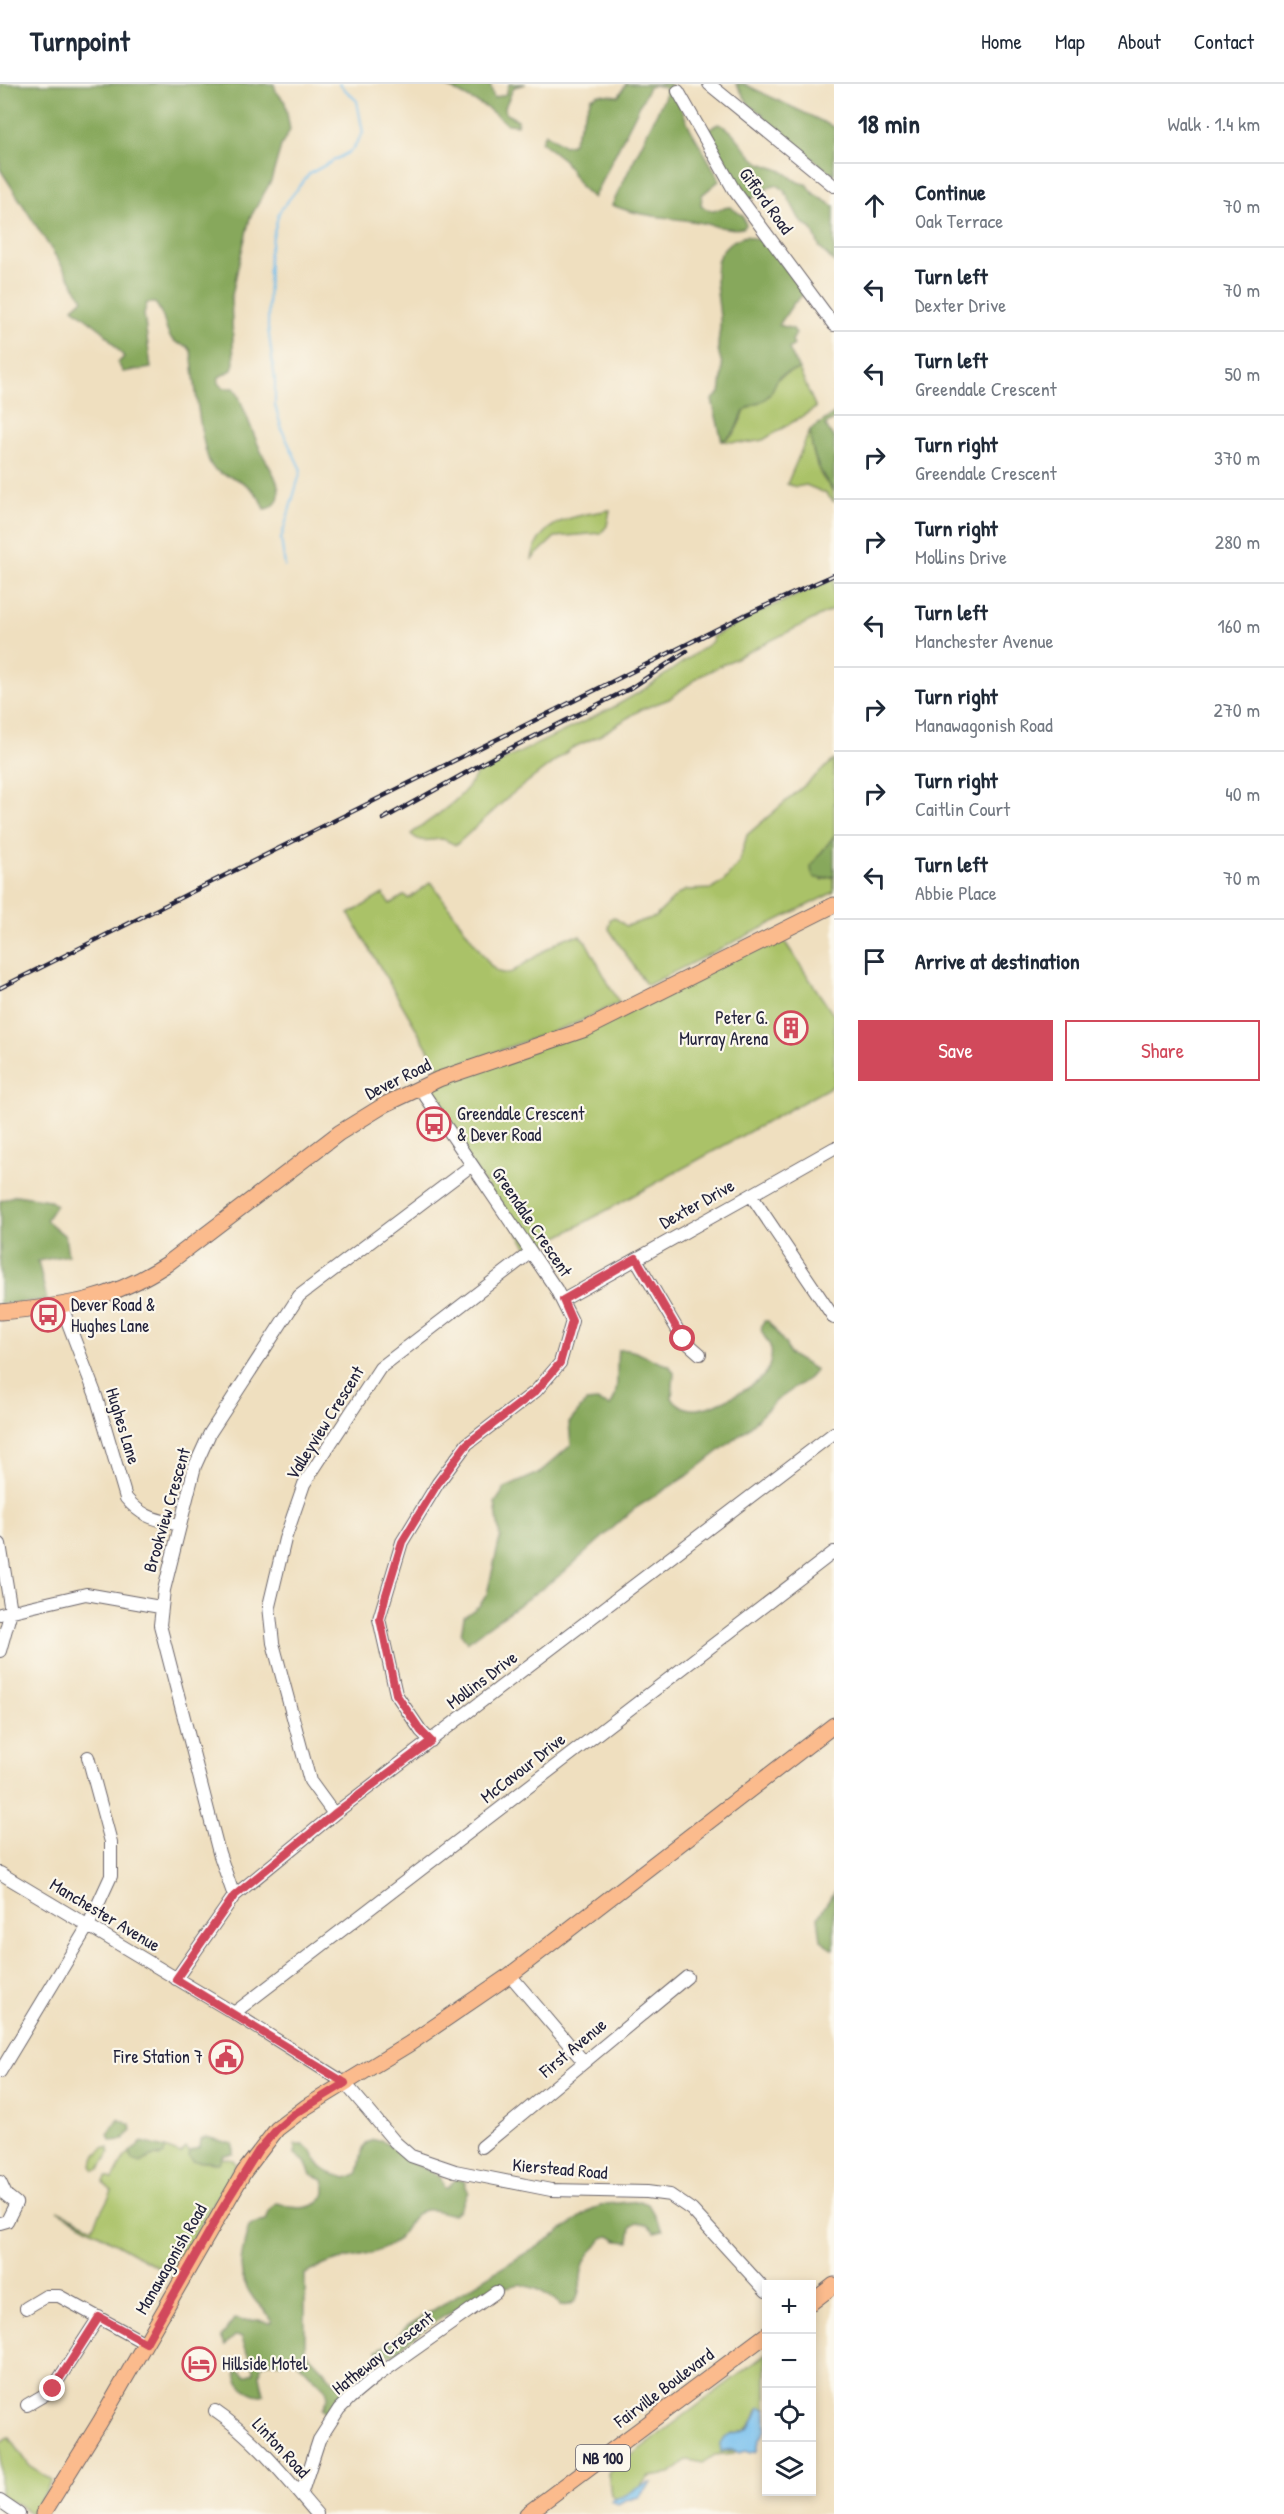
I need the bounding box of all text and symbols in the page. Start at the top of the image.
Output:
text: Turnpoint [30,22,130,60]
text: Home [981,27,1022,56]
text: Map [1055,27,1085,56]
text: About [1118,27,1161,56]
text: Contact [1194,27,1254,56]
text: 18 min [858,106,920,141]
text: Walk · 1.4 km [1167,110,1260,137]
street label: Gifford Road [734,162,799,239]
text: Continue [915,177,986,207]
icon: ahead [858,189,891,222]
text: 70 m [1223,192,1260,219]
text: Oak Terrace [915,207,1003,234]
text: Turn left [915,261,988,291]
icon: left [858,273,891,306]
text: 70 m [1223,276,1260,303]
text: Dexter Drive [915,291,1006,318]
text: Turn left [915,345,988,375]
icon: left [858,357,891,390]
text: 50 m [1224,360,1260,387]
text: Greendale Crescent [915,375,1057,402]
text: Turn right [915,429,998,459]
icon: right [858,441,891,474]
text: 370 m [1214,444,1260,471]
text: Greendale Crescent [915,459,1057,486]
text: Turn right [915,513,998,543]
icon: right [858,525,891,558]
text: 280 m [1215,528,1260,555]
text: Mollins Drive [915,543,1007,570]
text: Turn left [915,597,988,627]
icon: left [858,609,891,642]
text: 160 m [1218,612,1260,639]
text: Manchester Avenue [915,627,1053,654]
text: Turn right [915,681,998,711]
icon: right [858,693,891,726]
text: 270 m [1214,696,1260,723]
text: Manawagonish Road [915,711,1053,738]
text: Turn right [915,765,998,795]
icon: right [858,777,891,810]
text: 40 m [1225,780,1260,807]
text: Caitlin Court [915,795,1010,822]
text: Turn left [915,849,988,879]
icon: left [858,861,891,894]
text: 70 m [1223,864,1260,891]
text: Abbie Place [915,879,997,906]
icon: arrive [858,945,891,978]
text: Arrive at destination [915,946,1080,976]
place label: Peter G. Murray Arena [679,1005,768,1051]
building icon: Peter G. Murray Arena [773,1010,809,1046]
button: Save [858,1020,1053,1081]
button: Share [1065,1020,1260,1081]
street label: Dever Road [361,1052,435,1105]
place label: Greendale Crescent & Dever Road [457,1101,585,1147]
bus stop icon: Greendale Crescent & Dever Road [416,1106,452,1142]
street label: Greendale Crescent [486,1162,579,1282]
street label: Dexter Drive [655,1173,739,1234]
place label: Dever Road & Hughes Lane [71,1292,155,1338]
bus stop icon: Dever Road & Hughes Lane [30,1297,66,1333]
route start [669,1325,695,1351]
street label: Valleyview Crescent [280,1360,370,1484]
street label: Hughes Lane [100,1385,147,1467]
street label: Brookview Crescent [137,1444,196,1575]
street label: Mollins Drive [441,1645,522,1715]
street label: McCavour Drive [475,1727,570,1809]
street label: Manchester Avenue [45,1872,165,1957]
street label: First Avenue [533,2012,612,2084]
public building icon: Fire Station 7 [208,2039,244,2075]
place label: Fire Station 7 [113,2044,203,2069]
street label: Kierstead Road [511,2152,609,2185]
street label: Manawagonish Road [129,2199,212,2319]
map controls [762,2280,816,2496]
button: + [762,2280,816,2334]
street label: Hatheway Crescent [327,2304,439,2400]
button: − [762,2334,816,2388]
street label: Fairville Boulevard [608,2342,719,2434]
hotel icon: Hillside Motel [181,2346,217,2382]
place label: Hillside Motel [222,2351,308,2376]
route end [39,2375,65,2401]
button: locate [762,2388,816,2442]
street label: Linton Road [247,2412,316,2483]
button: layers [762,2442,816,2496]
road number: NB 100 [576,2445,630,2471]

